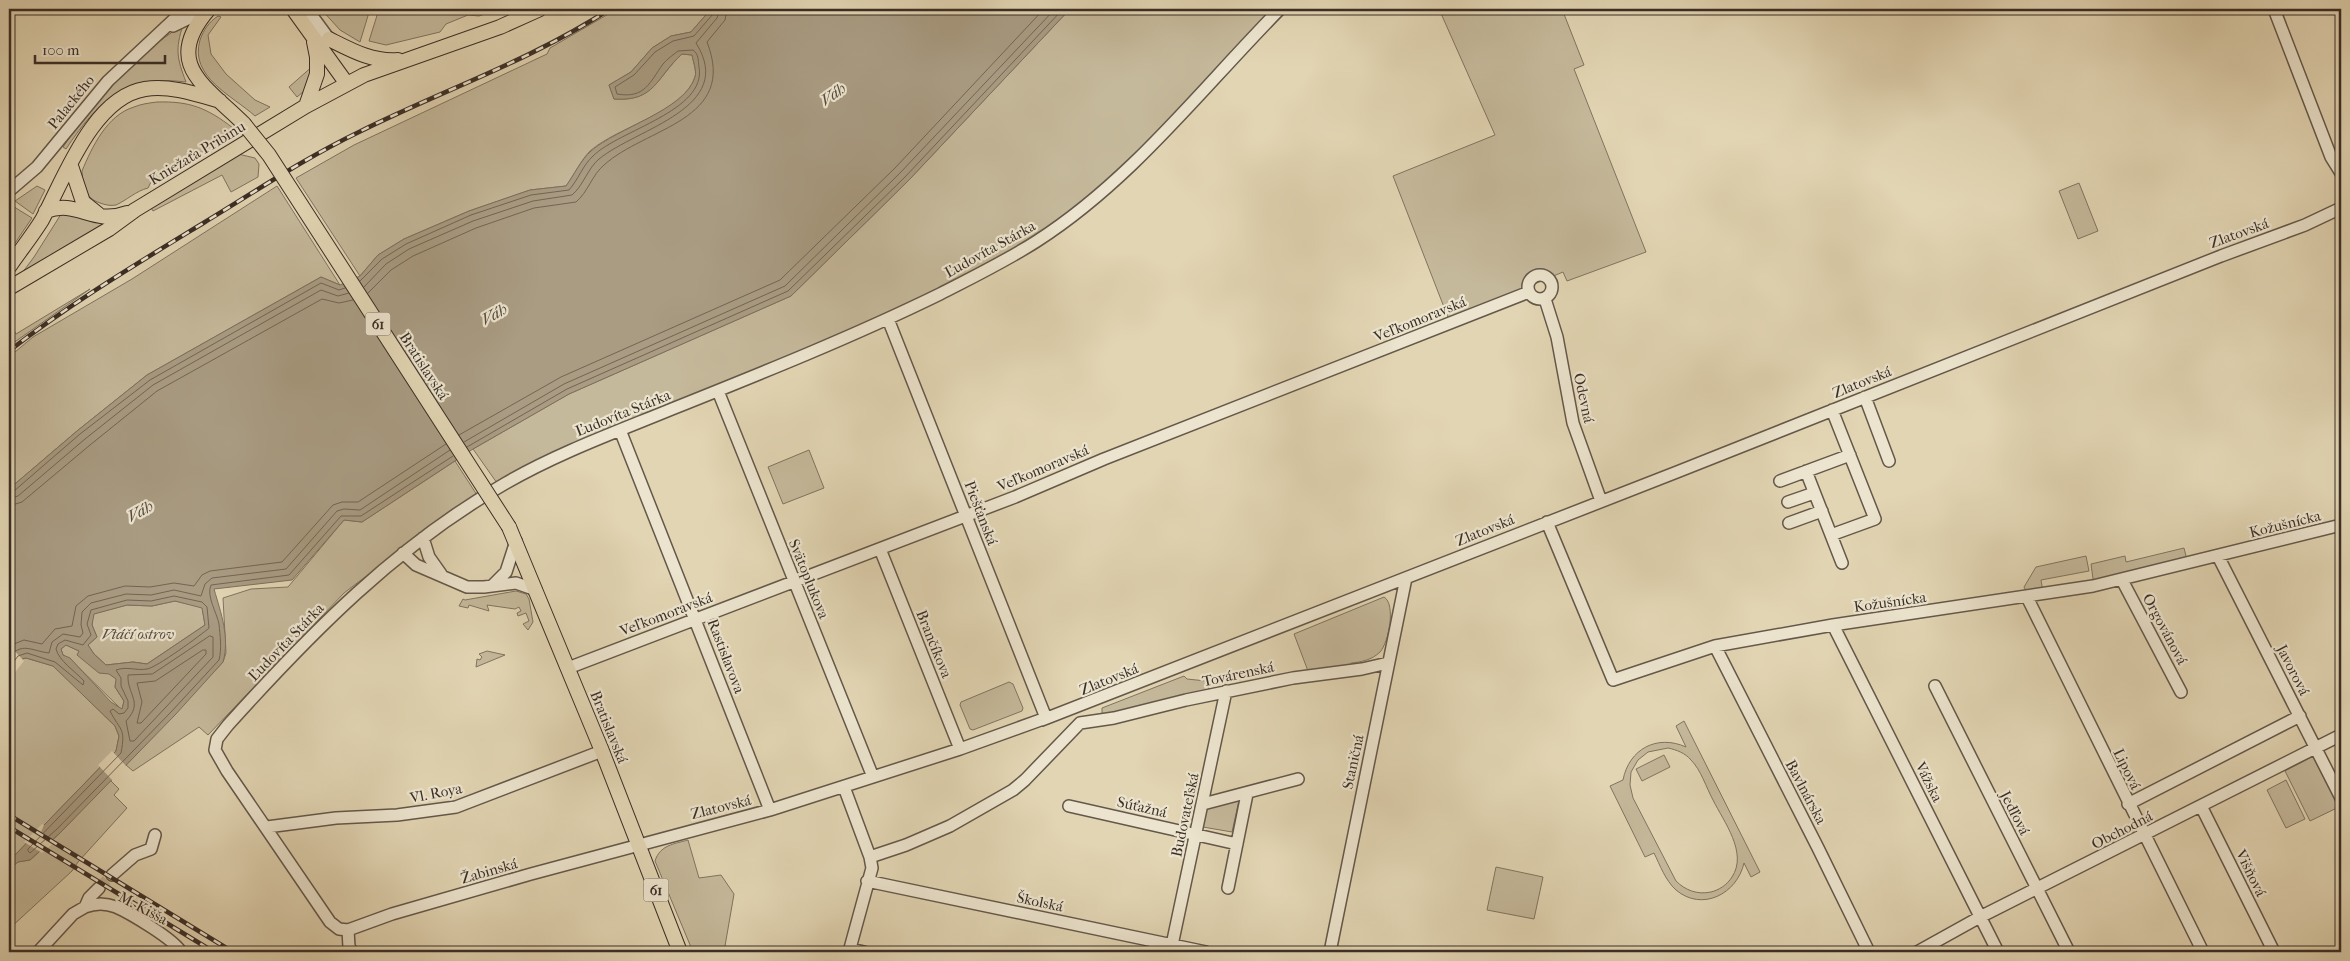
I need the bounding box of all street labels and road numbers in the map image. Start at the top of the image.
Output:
street label: Palackého [44,71,98,133]
street label: Kniežaťa Pribinu [145,117,249,189]
street label: Zlatovská [2207,214,2272,252]
street label: Ľudovíta Stárka [941,216,1040,281]
street label: Veľkomoravská [1370,292,1470,346]
road number: 61 [366,312,390,336]
street label: Bratislavská [396,329,453,404]
street label: Zlatovská [1830,362,1895,402]
street label: Odevná [1570,371,1598,426]
street label: Ľudovíta Stárka [573,385,674,440]
street label: Veľkomoravská [994,440,1092,496]
street label: Piešťanská [961,478,1002,549]
street label: Kožušnícka [2247,506,2324,542]
street label: Zlatovská [1453,510,1518,550]
street label: Svätoplukova [785,537,834,622]
street label: Veľkomoravská [616,588,716,640]
street label: Kožušnícka [1853,588,1928,616]
street label: Orgovánová [2139,590,2192,669]
street label: Ľudovíta Stárka [244,599,328,685]
street label: Brančíkova [912,607,956,682]
street label: Rastislavova [704,616,749,697]
street label: Javorová [2272,641,2314,699]
street label: Továrenská [1200,657,1277,690]
street label: Zlatovská [1077,659,1142,699]
street label: Bratislavská [586,688,632,767]
street label: Staničná [1338,732,1368,791]
street label: Lipová [2109,746,2145,793]
street label: Bavlnárska [1782,757,1831,828]
street label: Vážska [1911,758,1947,806]
street label: Budovateľská [1167,770,1203,859]
street label: Vl. Roya [407,779,465,807]
street label: Jedľová [1996,787,2034,839]
street label: Zlatovská [689,791,754,823]
street label: Súťažná [1115,793,1170,822]
street label: Obchodná [2088,807,2156,853]
street label: Višňová [2232,846,2271,900]
street label: Žabinská [459,854,520,888]
road number: 61 [644,878,668,902]
street label: M. Kišša [115,888,172,929]
street label: Školská [1015,888,1066,916]

